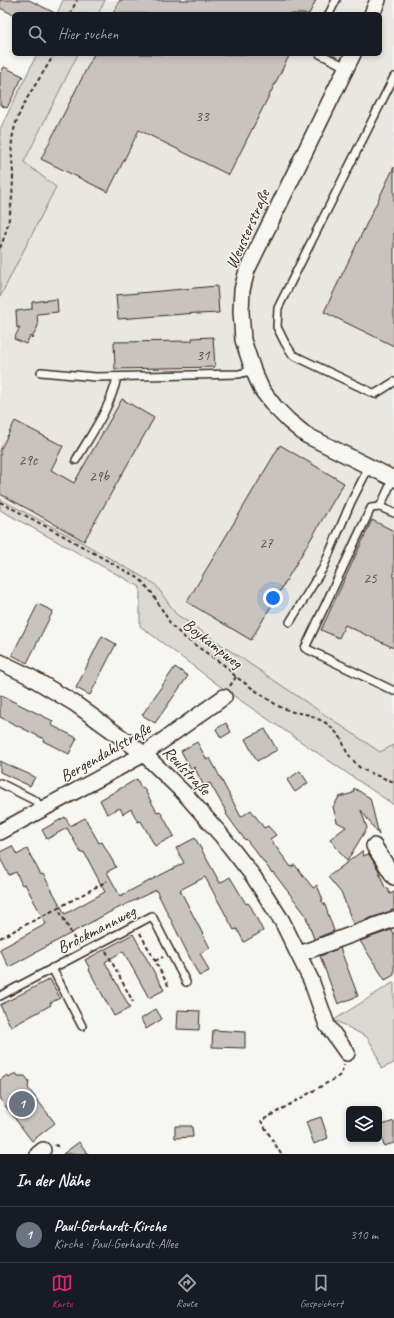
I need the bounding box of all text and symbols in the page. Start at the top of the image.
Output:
search box [12,12,382,56]
icon: search [26,23,48,45]
text: Hier suchen [58,25,118,44]
house number: 33 [195,107,210,126]
street label: Weusterstraße [221,185,275,272]
house number: 31 [196,346,211,365]
house number: 29c [19,451,38,470]
house number: 29b [89,467,110,486]
house number: 27 [259,534,274,553]
house number: 25 [363,569,378,588]
your location [263,588,283,608]
street label: Boykampweg [179,614,247,674]
street label: Bergendahlstraße [56,717,156,787]
street label: Reulstraße [158,741,216,800]
street label: Brockmannweg [54,900,141,958]
pin: 1 [9,1089,35,1119]
map controls [346,1106,382,1142]
button: layers [346,1106,382,1142]
text: In der Nähe [16,1170,89,1191]
text: Paul-Gerhardt-Kirche [54,1217,166,1236]
text: 1 [26,1227,32,1243]
text: 310 m [350,1227,378,1243]
text: Kirche · Paul-Gerhardt-Allee [54,1236,178,1252]
tab: Karte [51,1272,73,1310]
tab: Route [176,1272,198,1310]
tab: Gespeichert [300,1272,343,1310]

